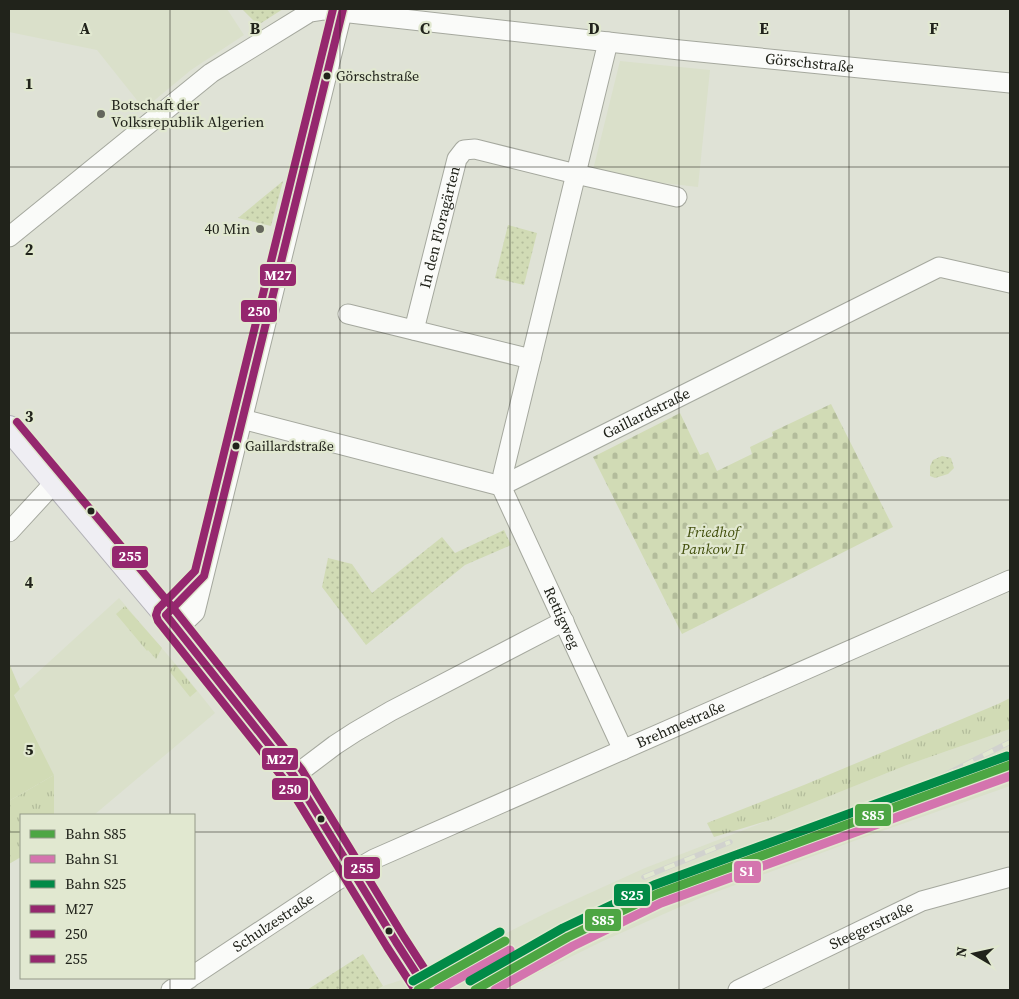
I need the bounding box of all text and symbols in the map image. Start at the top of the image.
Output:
text: A [80,17,91,39]
text: B [250,17,261,39]
text: C [420,17,430,39]
text: D [588,17,600,39]
text: E [759,17,769,39]
text: F [929,17,939,39]
street label: Görschstraße [764,48,855,77]
place label: Görschstraße [336,66,419,86]
marker: Görschstraße [322,71,332,81]
text: 1 [25,72,33,94]
place label: Botschaft der Volksrepublik Algerien [111,94,264,132]
marker: Botschaft der Volksrepublik Algerien [95,108,107,120]
street label: In den Floragärten [414,164,465,290]
place label: 40 Min [204,218,250,239]
marker: 40 Min [254,223,266,235]
text: 2 [25,238,34,260]
line badge: M27 [259,263,297,287]
text: M27 [264,265,292,285]
line badge: 250 [240,299,278,323]
text: 250 [248,301,271,321]
street label: Gaillardstraße [599,382,694,444]
text: 3 [25,405,34,427]
place label: Gaillardstraße [245,436,334,456]
marker: Gaillardstraße [231,441,241,451]
unlabelled marker [86,506,96,516]
park label: Friedhof Pankow II [680,521,746,559]
line badge: 255 [111,545,149,569]
text: 255 [119,546,142,566]
text: 4 [25,571,34,593]
street label: Rettigweg [539,583,586,652]
street label: Brehmestraße [633,695,728,753]
text: 5 [25,738,34,760]
line badge: M27 [261,747,299,771]
text: M27 [266,749,294,769]
line badge: 250 [271,777,309,801]
text: 250 [279,779,302,799]
line badge: S85 [854,803,892,827]
text: S85 [862,805,885,825]
legend [20,814,195,979]
unlabelled marker [316,814,326,824]
text: Bahn S85 [65,823,126,844]
text: Bahn S1 [65,848,119,869]
line badge: 255 [343,856,381,880]
text: 255 [351,858,374,878]
line badge: S1 [733,860,762,884]
text: S1 [739,861,755,881]
text: Bahn S25 [65,873,126,894]
line badge: S25 [613,883,651,907]
text: S25 [621,885,644,905]
street label: Schulzestraße [228,887,318,957]
street label: Steegerstraße [825,896,917,954]
text: M27 [65,898,94,919]
line badge: S85 [584,908,622,932]
text: S85 [592,910,615,930]
text: 250 [65,923,88,944]
unlabelled marker [384,926,394,936]
north arrow [949,929,999,979]
text: N [950,945,972,959]
text: 255 [65,948,88,969]

